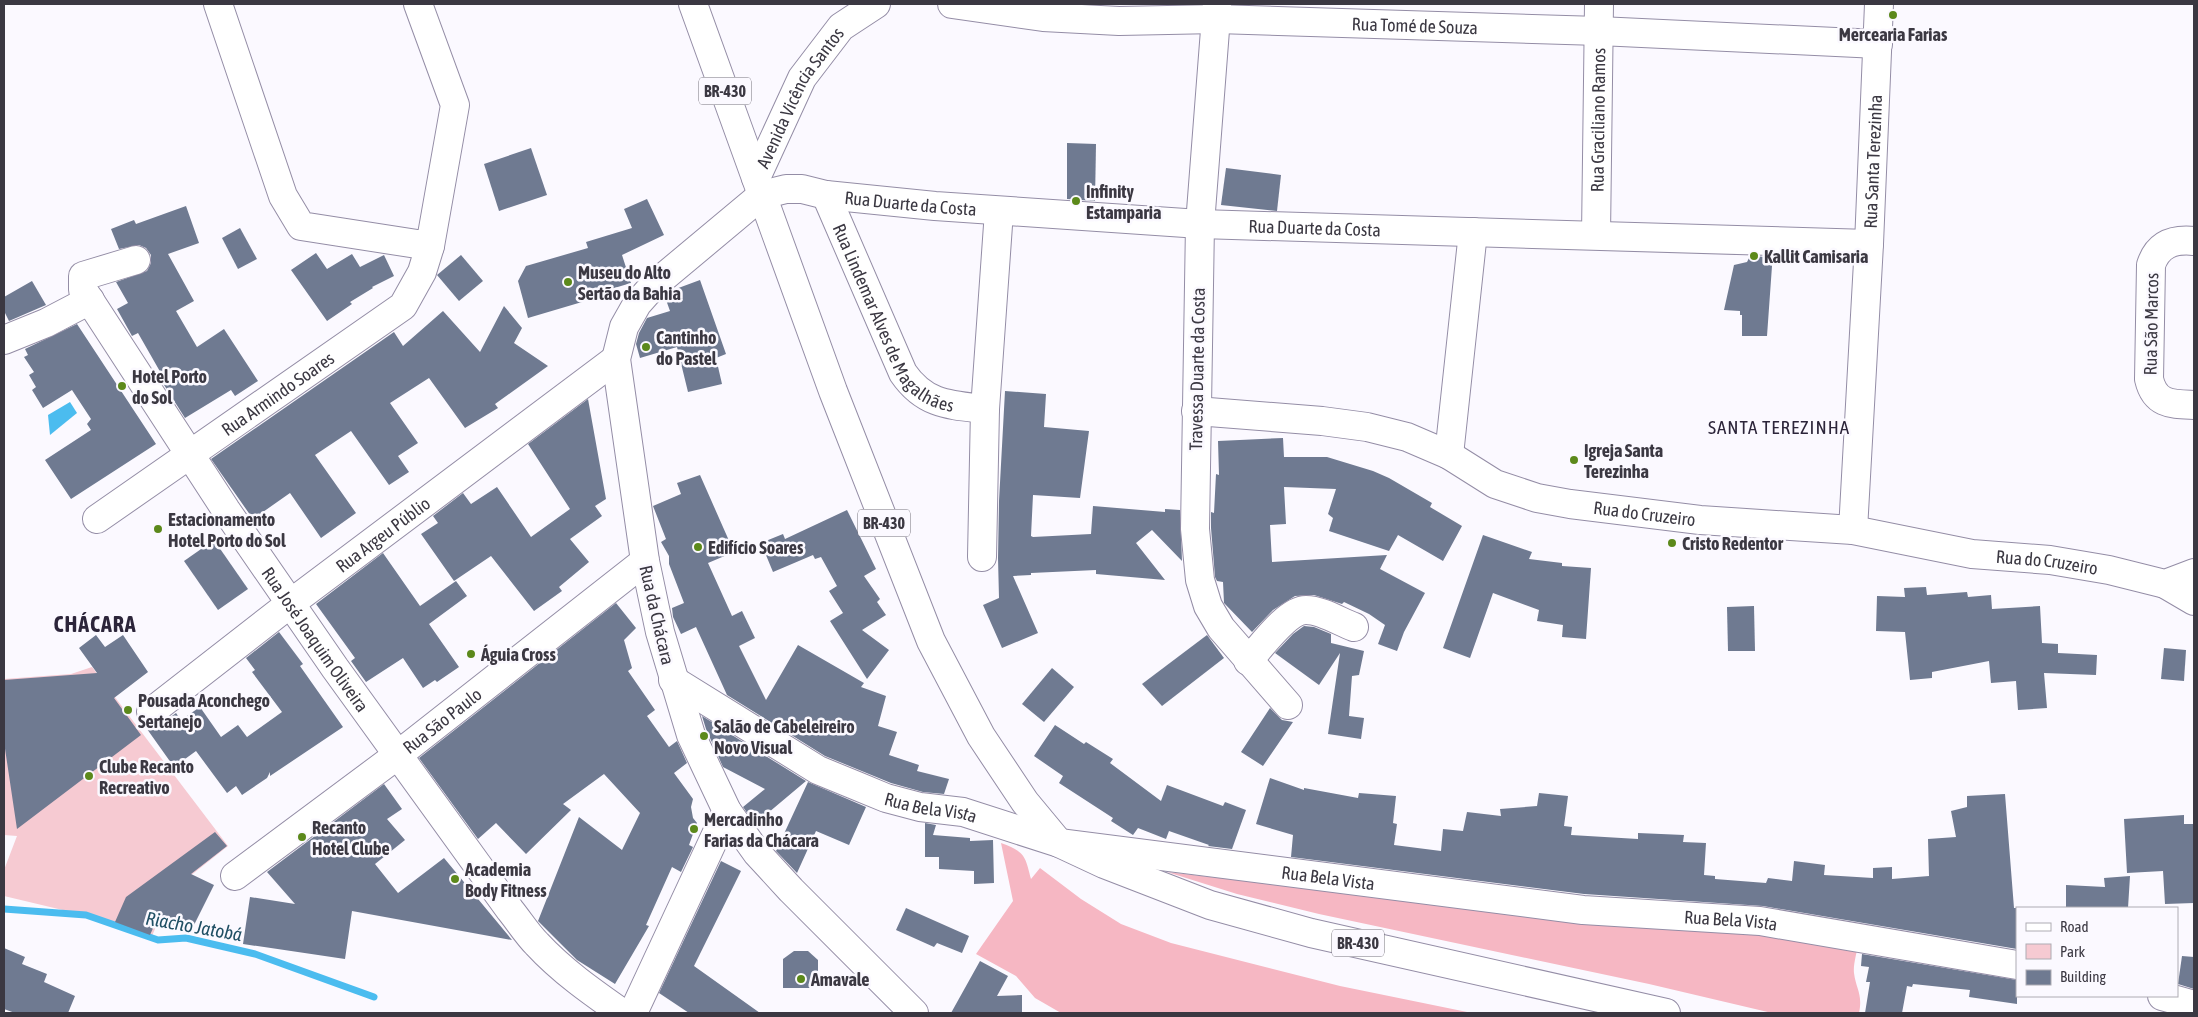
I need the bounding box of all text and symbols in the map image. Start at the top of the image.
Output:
marker: Mercearia Farias [1887,9,1899,21]
street label: Rua Tomé de Souza [1351,13,1478,38]
street label: Avenida Vicência Santos [752,23,848,171]
place label: Mercearia Farias [1839,24,1948,45]
street label: Rua Graciliano Ramos [1586,48,1609,192]
road number: BR-430 [699,78,751,104]
street label: Rua Santa Terezinha [1859,94,1886,229]
place label: Infinity Estamparia [1086,181,1161,223]
street label: Rua Duarte da Costa [844,186,977,219]
marker: Infinity Estamparia [1070,195,1082,207]
street label: Rua Duarte da Costa [1248,215,1381,240]
street label: Rua Lindemar Alves de Magalhães [829,220,956,415]
place label: Kallit Camisaria [1764,246,1868,267]
marker: Kallit Camisaria [1748,250,1760,262]
place label: Museu do Alto Sertão da Bahia [578,262,681,304]
street label: Rua São Marcos [2140,273,2162,375]
marker: Museu do Alto Sertão da Bahia [562,276,574,288]
street label: Travessa Duarte da Costa [1185,287,1209,451]
place label: Cantinho do Pastel [656,327,717,369]
marker: Cantinho do Pastel [640,341,652,353]
street label: Rua Armindo Soares [217,347,338,440]
place label: Hotel Porto do Sol [132,366,207,408]
marker: Hotel Porto do Sol [116,380,128,392]
district label: SANTA TEREZINHA [1708,416,1850,438]
place label: Igreja Santa Terezinha [1584,440,1663,482]
marker: Igreja Santa Terezinha [1568,454,1580,466]
street label: Rua Argeu Públio [331,492,434,576]
street label: Rua do Cruzeiro [1592,496,1697,530]
place label: Estacionamento Hotel Porto do Sol [168,509,286,551]
road number: BR-430 [858,509,910,536]
marker: Estacionamento Hotel Porto do Sol [152,523,164,535]
place label: Cristo Redentor [1682,533,1784,554]
place label: Edifício Soares [708,537,804,558]
marker: Cristo Redentor [1666,537,1678,549]
marker: Edifício Soares [692,541,704,553]
street label: Rua do Cruzeiro [1995,545,2100,578]
street label: Rua José Joaquim Oliveira [258,563,373,716]
street label: Rua da Chácara [635,563,679,667]
district label: CHÁCARA [54,611,136,637]
place label: Águia Cross [480,644,556,665]
marker: Águia Cross [465,648,477,660]
street label: Rua São Paulo [398,683,485,758]
place label: Pousada Aconchego Sertanejo [138,690,270,732]
marker: Pousada Aconchego Sertanejo [122,704,134,716]
place label: Salão de Cabeleireiro Novo Visual [714,716,855,758]
marker: Salão de Cabeleireiro Novo Visual [698,730,710,742]
place label: Clube Recanto Recreativo [99,756,194,798]
marker: Clube Recanto Recreativo [83,770,95,782]
street label: Rua Bela Vista [882,788,980,826]
place label: Mercadinho Farias da Chácara [704,809,819,851]
place label: Recanto Hotel Clube [312,817,390,859]
marker: Mercadinho Farias da Chácara [688,823,700,835]
marker: Recanto Hotel Clube [296,831,308,843]
place label: Academia Body Fitness [464,859,547,901]
street label: Rua Bela Vista [1280,861,1376,894]
marker: Academia Body Fitness [449,873,461,885]
street label: Rua Bela Vista [1683,906,1779,934]
water label: Riacho Jatobá [144,907,244,945]
legend [2016,907,2178,997]
text: Road [2060,918,2089,935]
road number: BR-430 [1332,930,1384,956]
text: Park [2060,943,2085,960]
text: Building [2060,968,2106,985]
place label: Amavale [810,969,870,990]
marker: Amavale [795,973,807,985]

